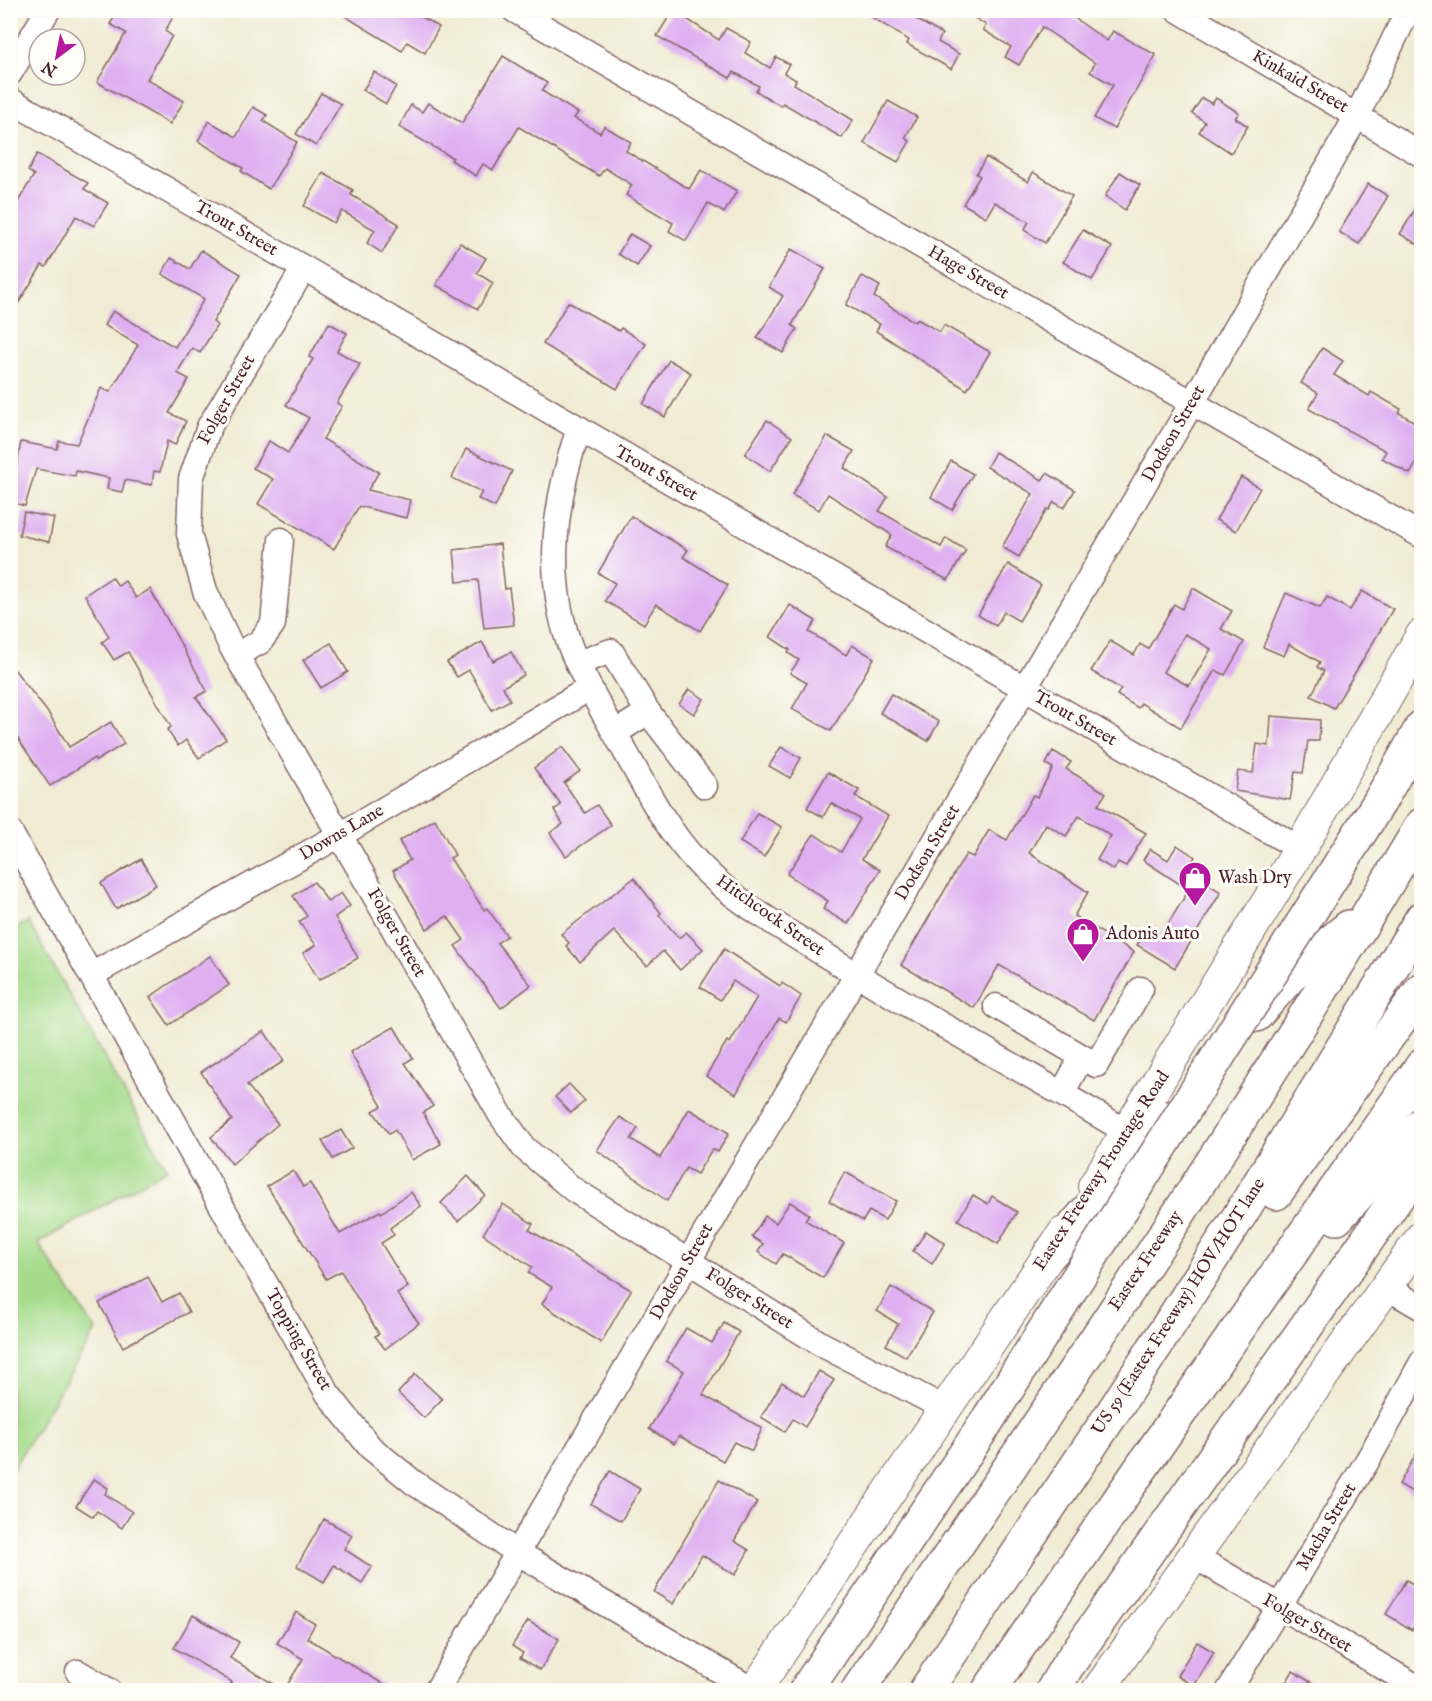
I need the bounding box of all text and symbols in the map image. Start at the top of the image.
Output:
north arrow [27,27,87,87]
street label: Kinkaid Street [1248,45,1352,119]
text: N [39,56,62,81]
street label: Trout Street [190,196,282,262]
street label: Hage Street [923,241,1013,305]
street label: Folger Street [193,351,261,449]
street label: Dodson Street [1137,381,1211,487]
street label: Trout Street [610,441,702,507]
street label: Trout Street [1029,686,1121,752]
street label: Downs Lane [296,800,388,866]
street label: Dodson Street [890,801,966,905]
shop icon: Wash Dry [1177,860,1213,907]
place label: Wash Dry [1218,867,1292,890]
street label: Hitchcock Street [711,870,829,962]
street label: Folger Street [361,884,431,982]
shop icon: Adonis Auto [1065,916,1101,963]
place label: Adonis Auto [1105,923,1200,946]
street label: Eastex Freeway Frontage Road [1029,1067,1175,1275]
street label: US 59 (Eastex Freeway) HOV/HOT lane [1087,1174,1271,1440]
street label: Eastex Freeway [1105,1207,1187,1315]
street label: Dodson Street [645,1219,719,1325]
street label: Folger Street [701,1263,797,1335]
street label: Topping Street [260,1285,336,1395]
street label: Macha Street [1292,1479,1362,1575]
street label: Folger Street [1258,1589,1356,1659]

